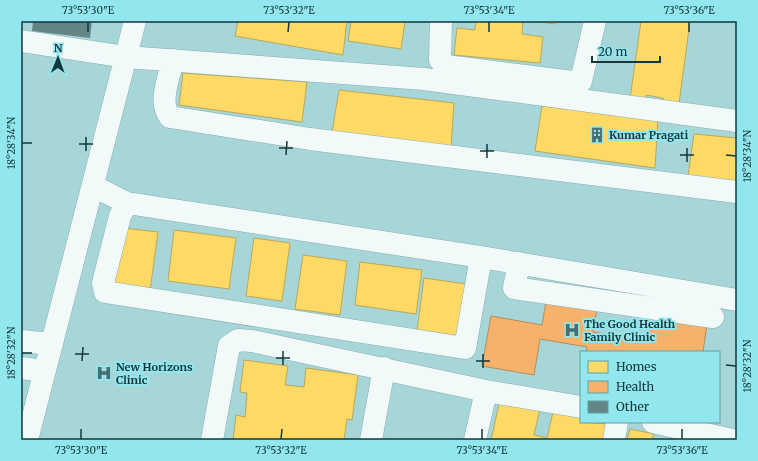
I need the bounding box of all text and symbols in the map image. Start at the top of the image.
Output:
text: 73°53'30"E [62,4,115,17]
text: 73°53'32"E [263,4,315,17]
text: 73°53'34"E [464,4,515,17]
text: 73°53'36"E [663,4,715,17]
north arrow [38,38,78,78]
scale bar [592,38,660,64]
text: N [54,41,63,55]
text: 20 m [598,44,627,59]
text: 18°28'34"N [5,116,18,169]
building icon: Kumar Pragati [588,126,606,144]
place label: Kumar Pragati [609,128,689,142]
text: 18°28'34"N [741,129,754,182]
place label: The Good Health Family Clinic [584,317,676,344]
hospital icon: The Good Health Family Clinic [563,321,581,339]
text: 18°28'32"N [5,326,18,379]
text: 18°28'32"N [741,339,754,392]
legend [580,351,720,423]
text: Homes [616,359,657,374]
place label: New Horizons Clinic [116,360,193,387]
hospital icon: New Horizons Clinic [95,364,113,382]
text: Health [616,379,654,394]
text: Other [616,399,650,414]
text: 73°53'30"E [55,444,108,457]
text: 73°53'32"E [255,444,307,457]
text: 73°53'34"E [457,444,508,457]
text: 73°53'36"E [656,444,708,457]

